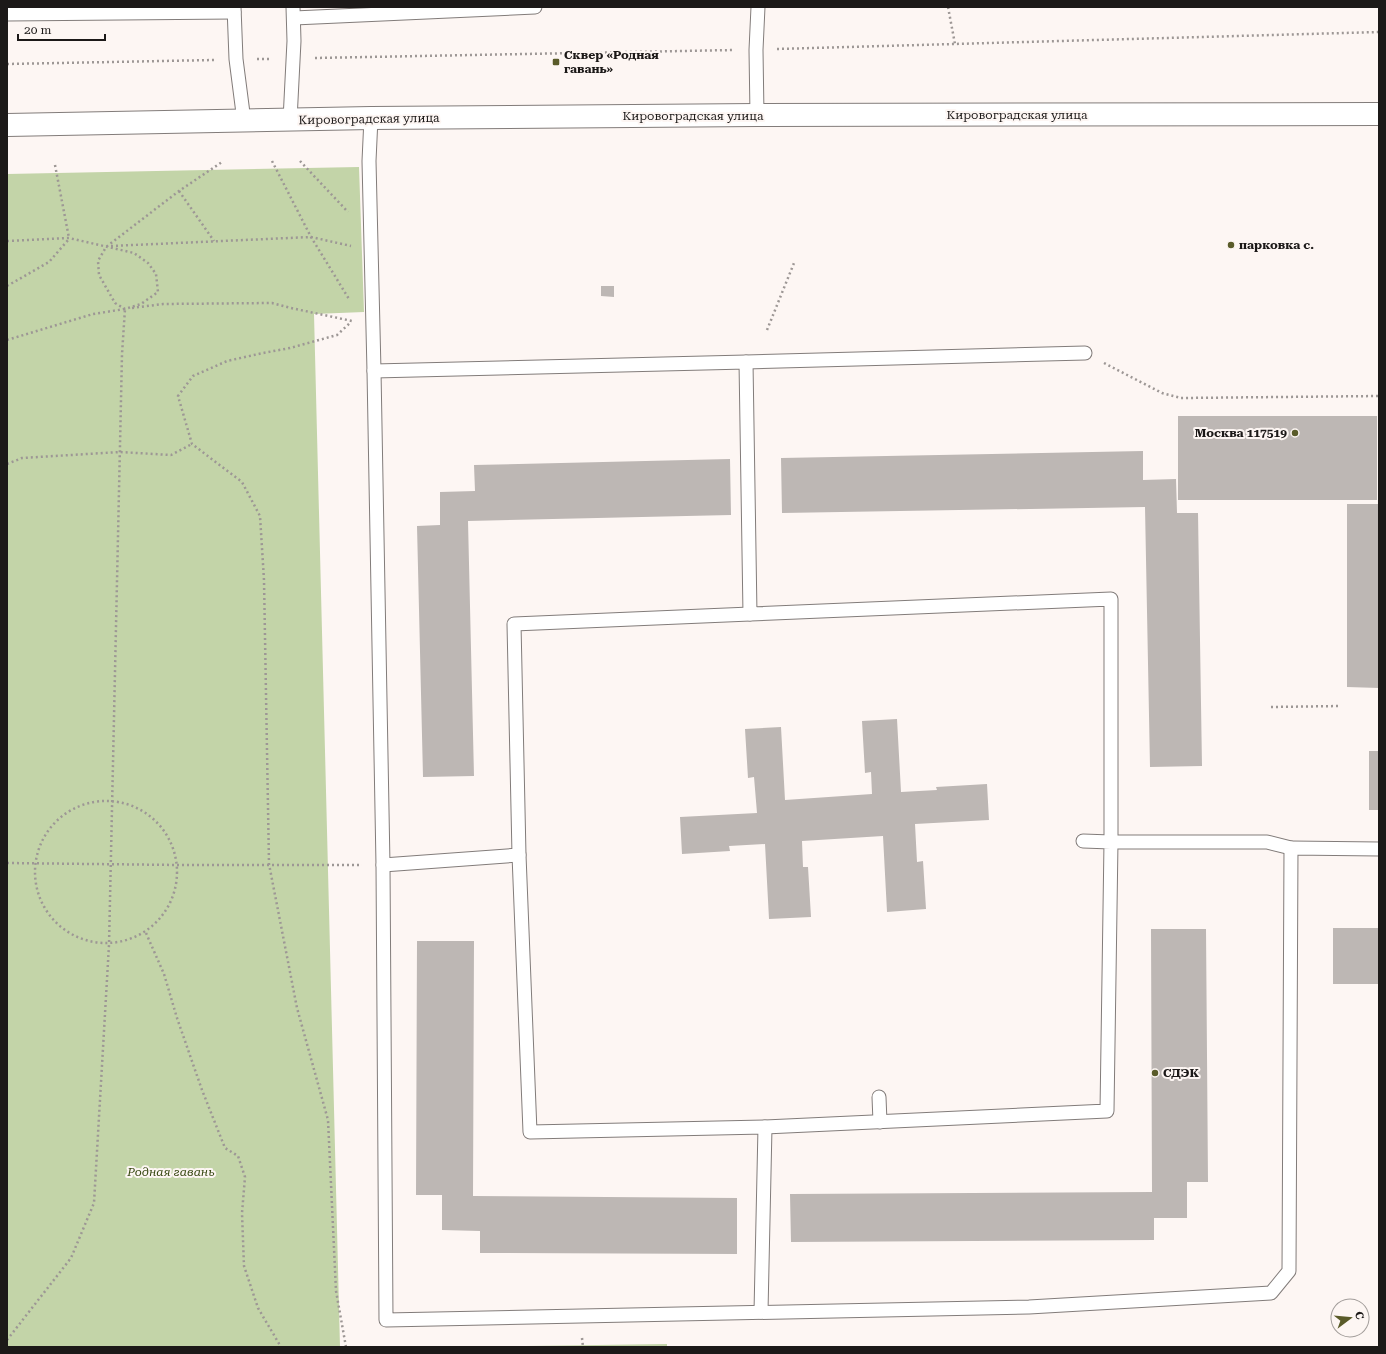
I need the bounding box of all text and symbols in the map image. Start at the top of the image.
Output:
scale bar [18,16,105,42]
text: 20 m [24,23,51,37]
place label: Сквер «Родная гавань» [564,48,659,76]
marker: Сквер «Родная гавань» [551,57,561,67]
street label: Кировоградская улица [946,108,1088,122]
street label: Кировоградская улица [622,109,764,123]
street label: Кировоградская улица [298,111,440,127]
place label: парковка с. [1239,238,1314,252]
marker: парковка с. [1226,240,1236,250]
place label: Москва 117519 [1195,426,1287,440]
marker: Москва 117519 [1290,428,1300,438]
place label: СДЭК [1163,1066,1199,1080]
marker: СДЭК [1150,1068,1160,1078]
park label: Родная гавань [126,1165,215,1179]
north arrow [1330,1298,1370,1338]
text: С [1352,1310,1367,1321]

